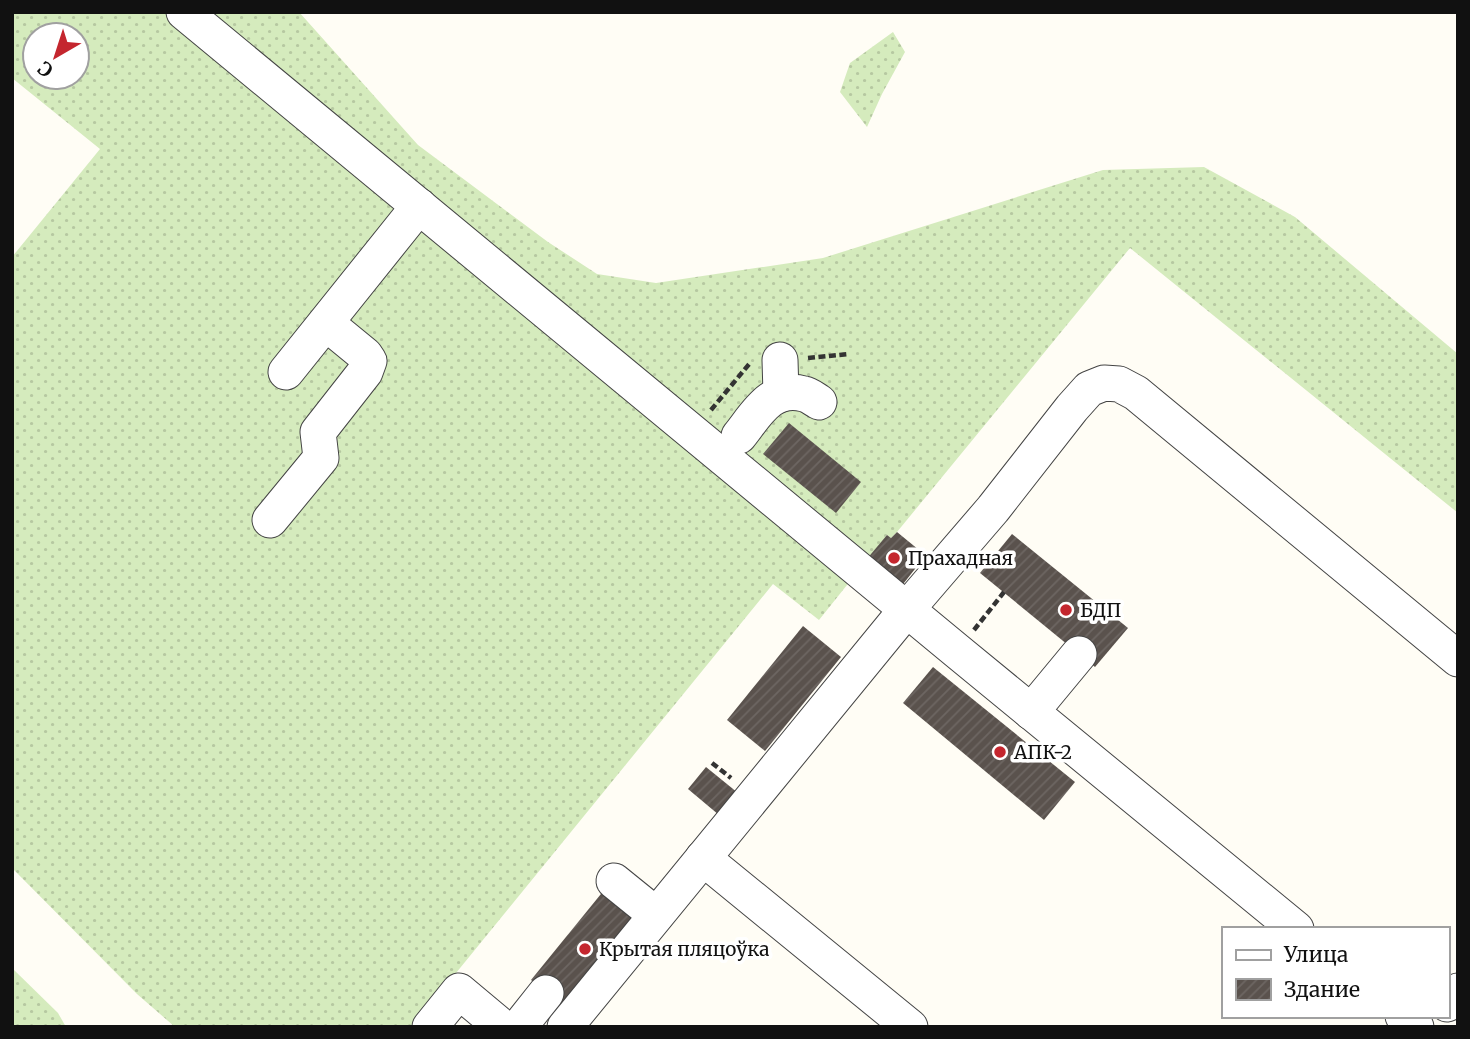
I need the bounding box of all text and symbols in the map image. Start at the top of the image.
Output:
north arrow [21,21,91,91]
text: С [33,56,58,83]
place label: Прахадная [908,546,1013,570]
marker: Прахадная [886,550,902,566]
place label: БДП [1080,598,1121,622]
marker: БДП [1058,602,1074,618]
place label: АПК-2 [1013,740,1072,764]
marker: АПК-2 [992,744,1008,760]
legend [1222,927,1449,1018]
place label: Крытая пляцоўка [599,937,769,961]
marker: Крытая пляцоўка [577,941,593,957]
text: Улица [1283,941,1348,968]
text: Здание [1284,976,1360,1003]

